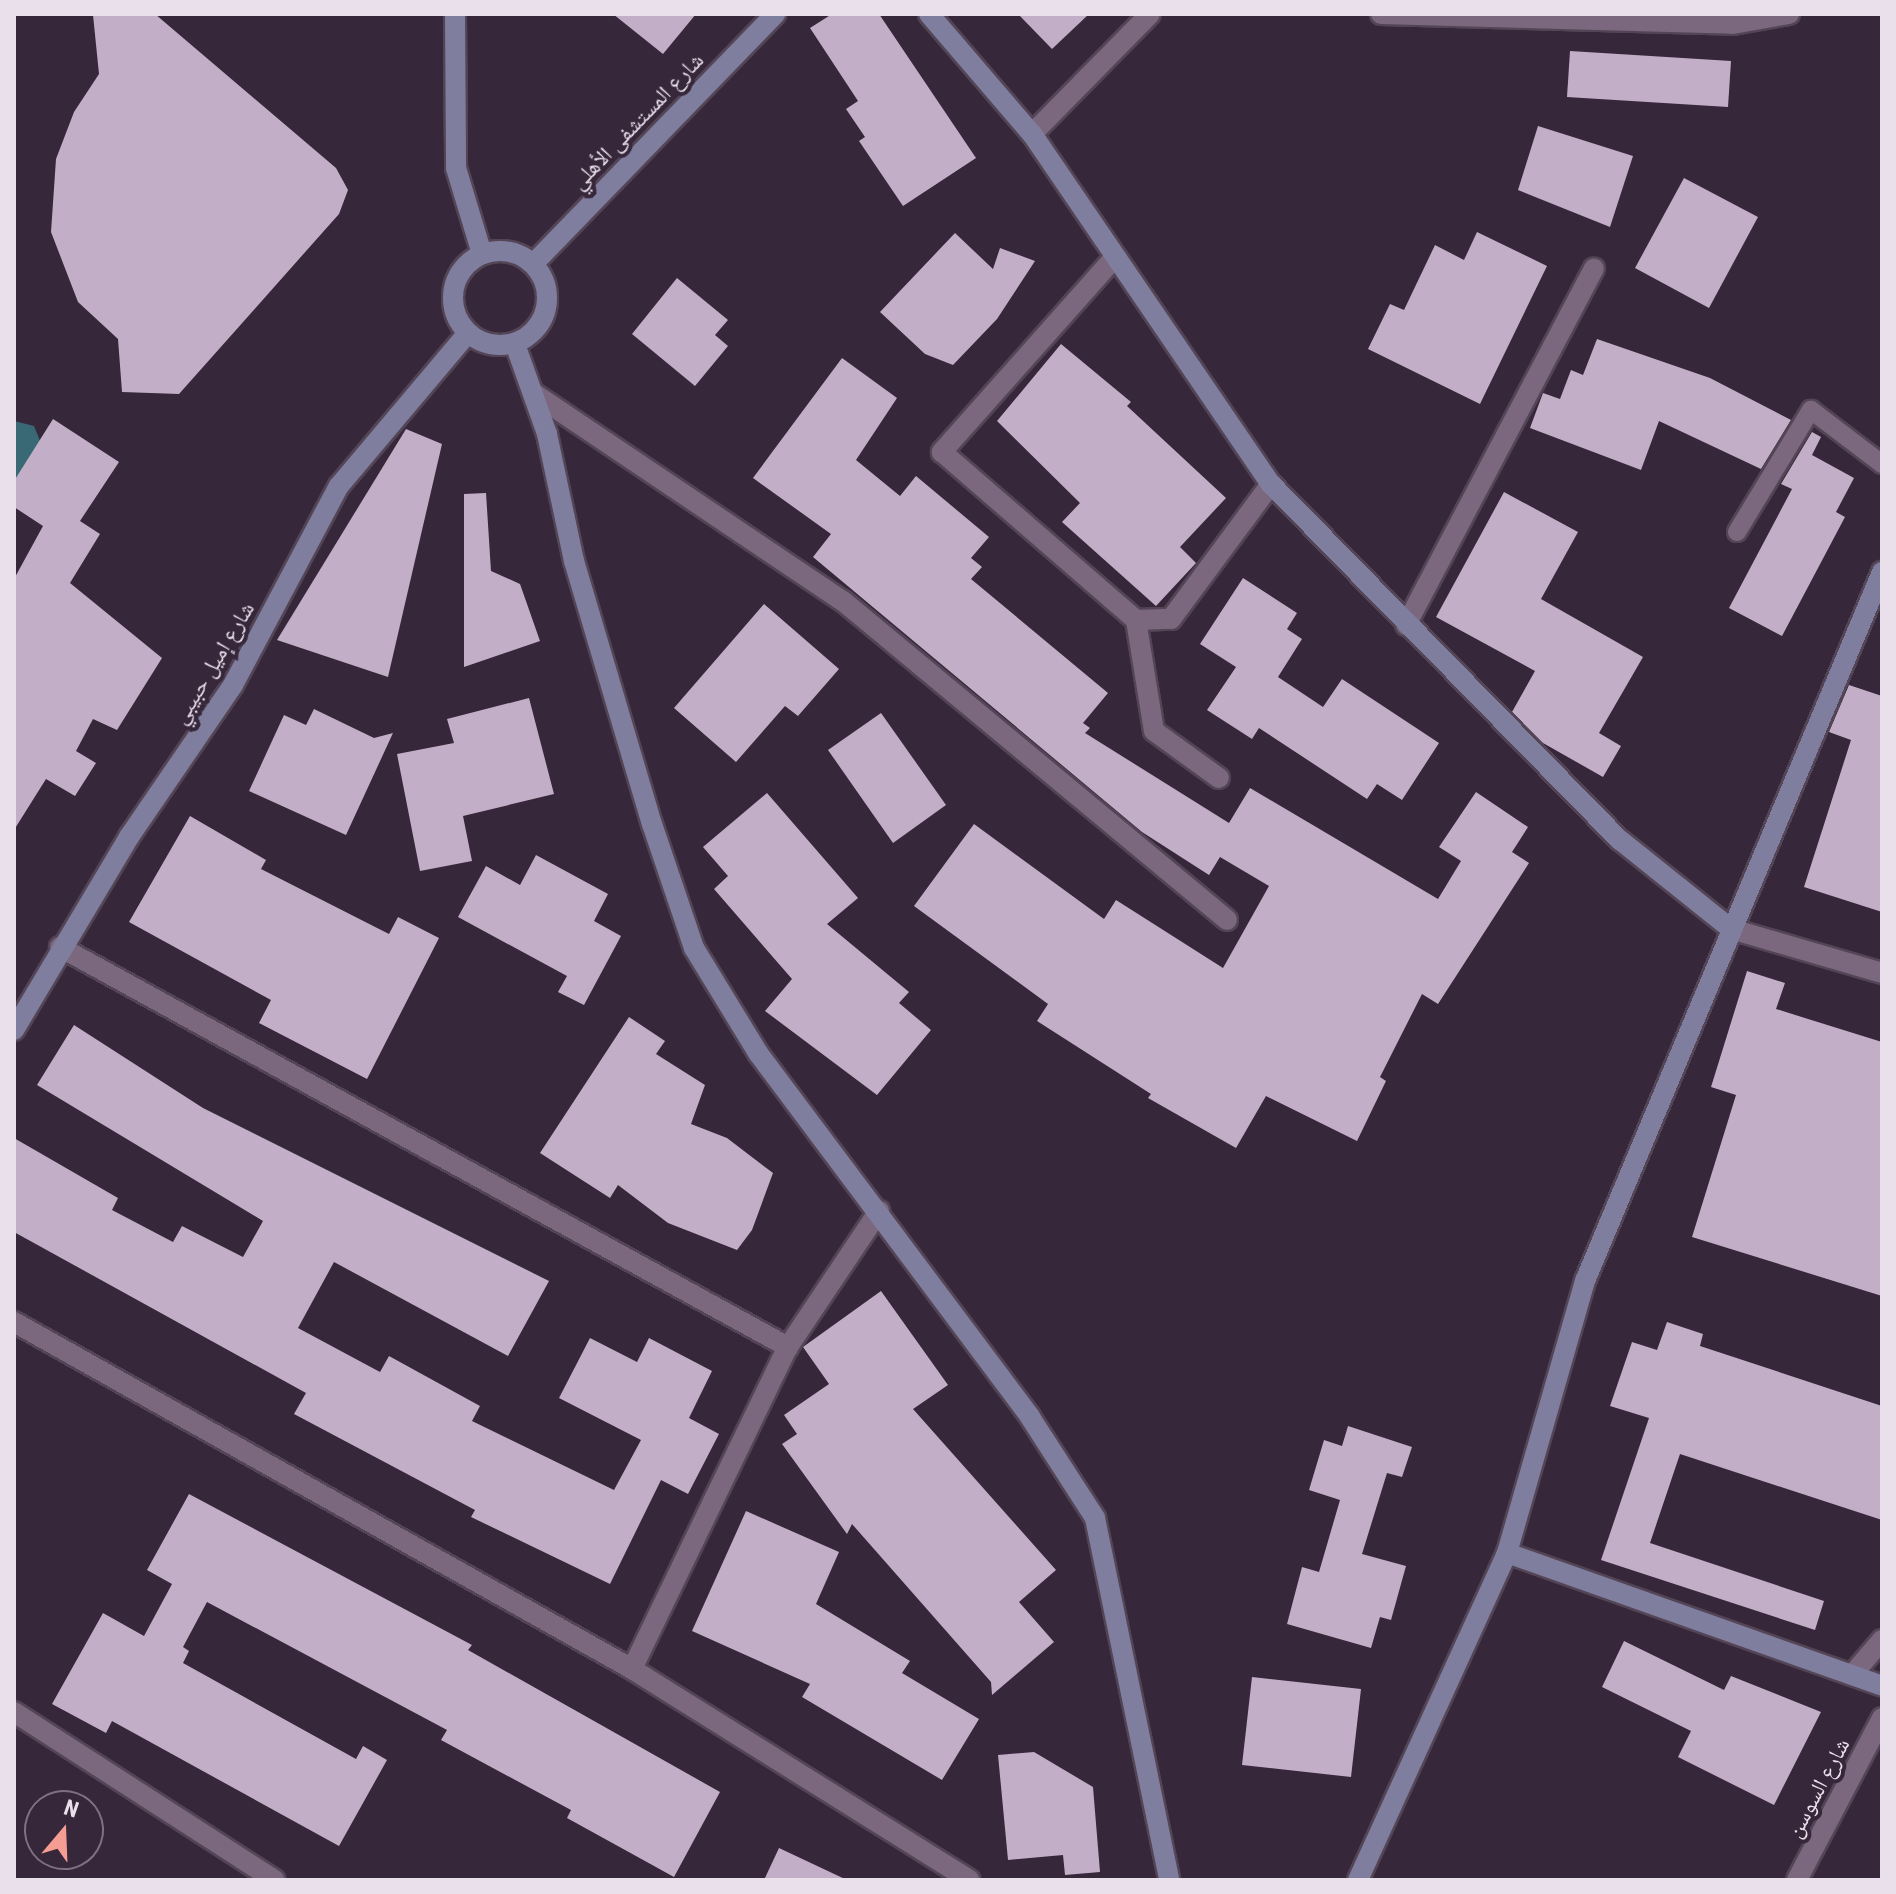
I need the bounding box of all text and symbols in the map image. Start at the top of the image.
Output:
street label: شارع المستشفى الأهلي [565,47,709,195]
street label: شارع إميل حبيبي [166,597,260,729]
street label: شارع السوسن [1781,1734,1855,1842]
north arrow [24,1790,104,1870]
text: N [61,1795,82,1823]

